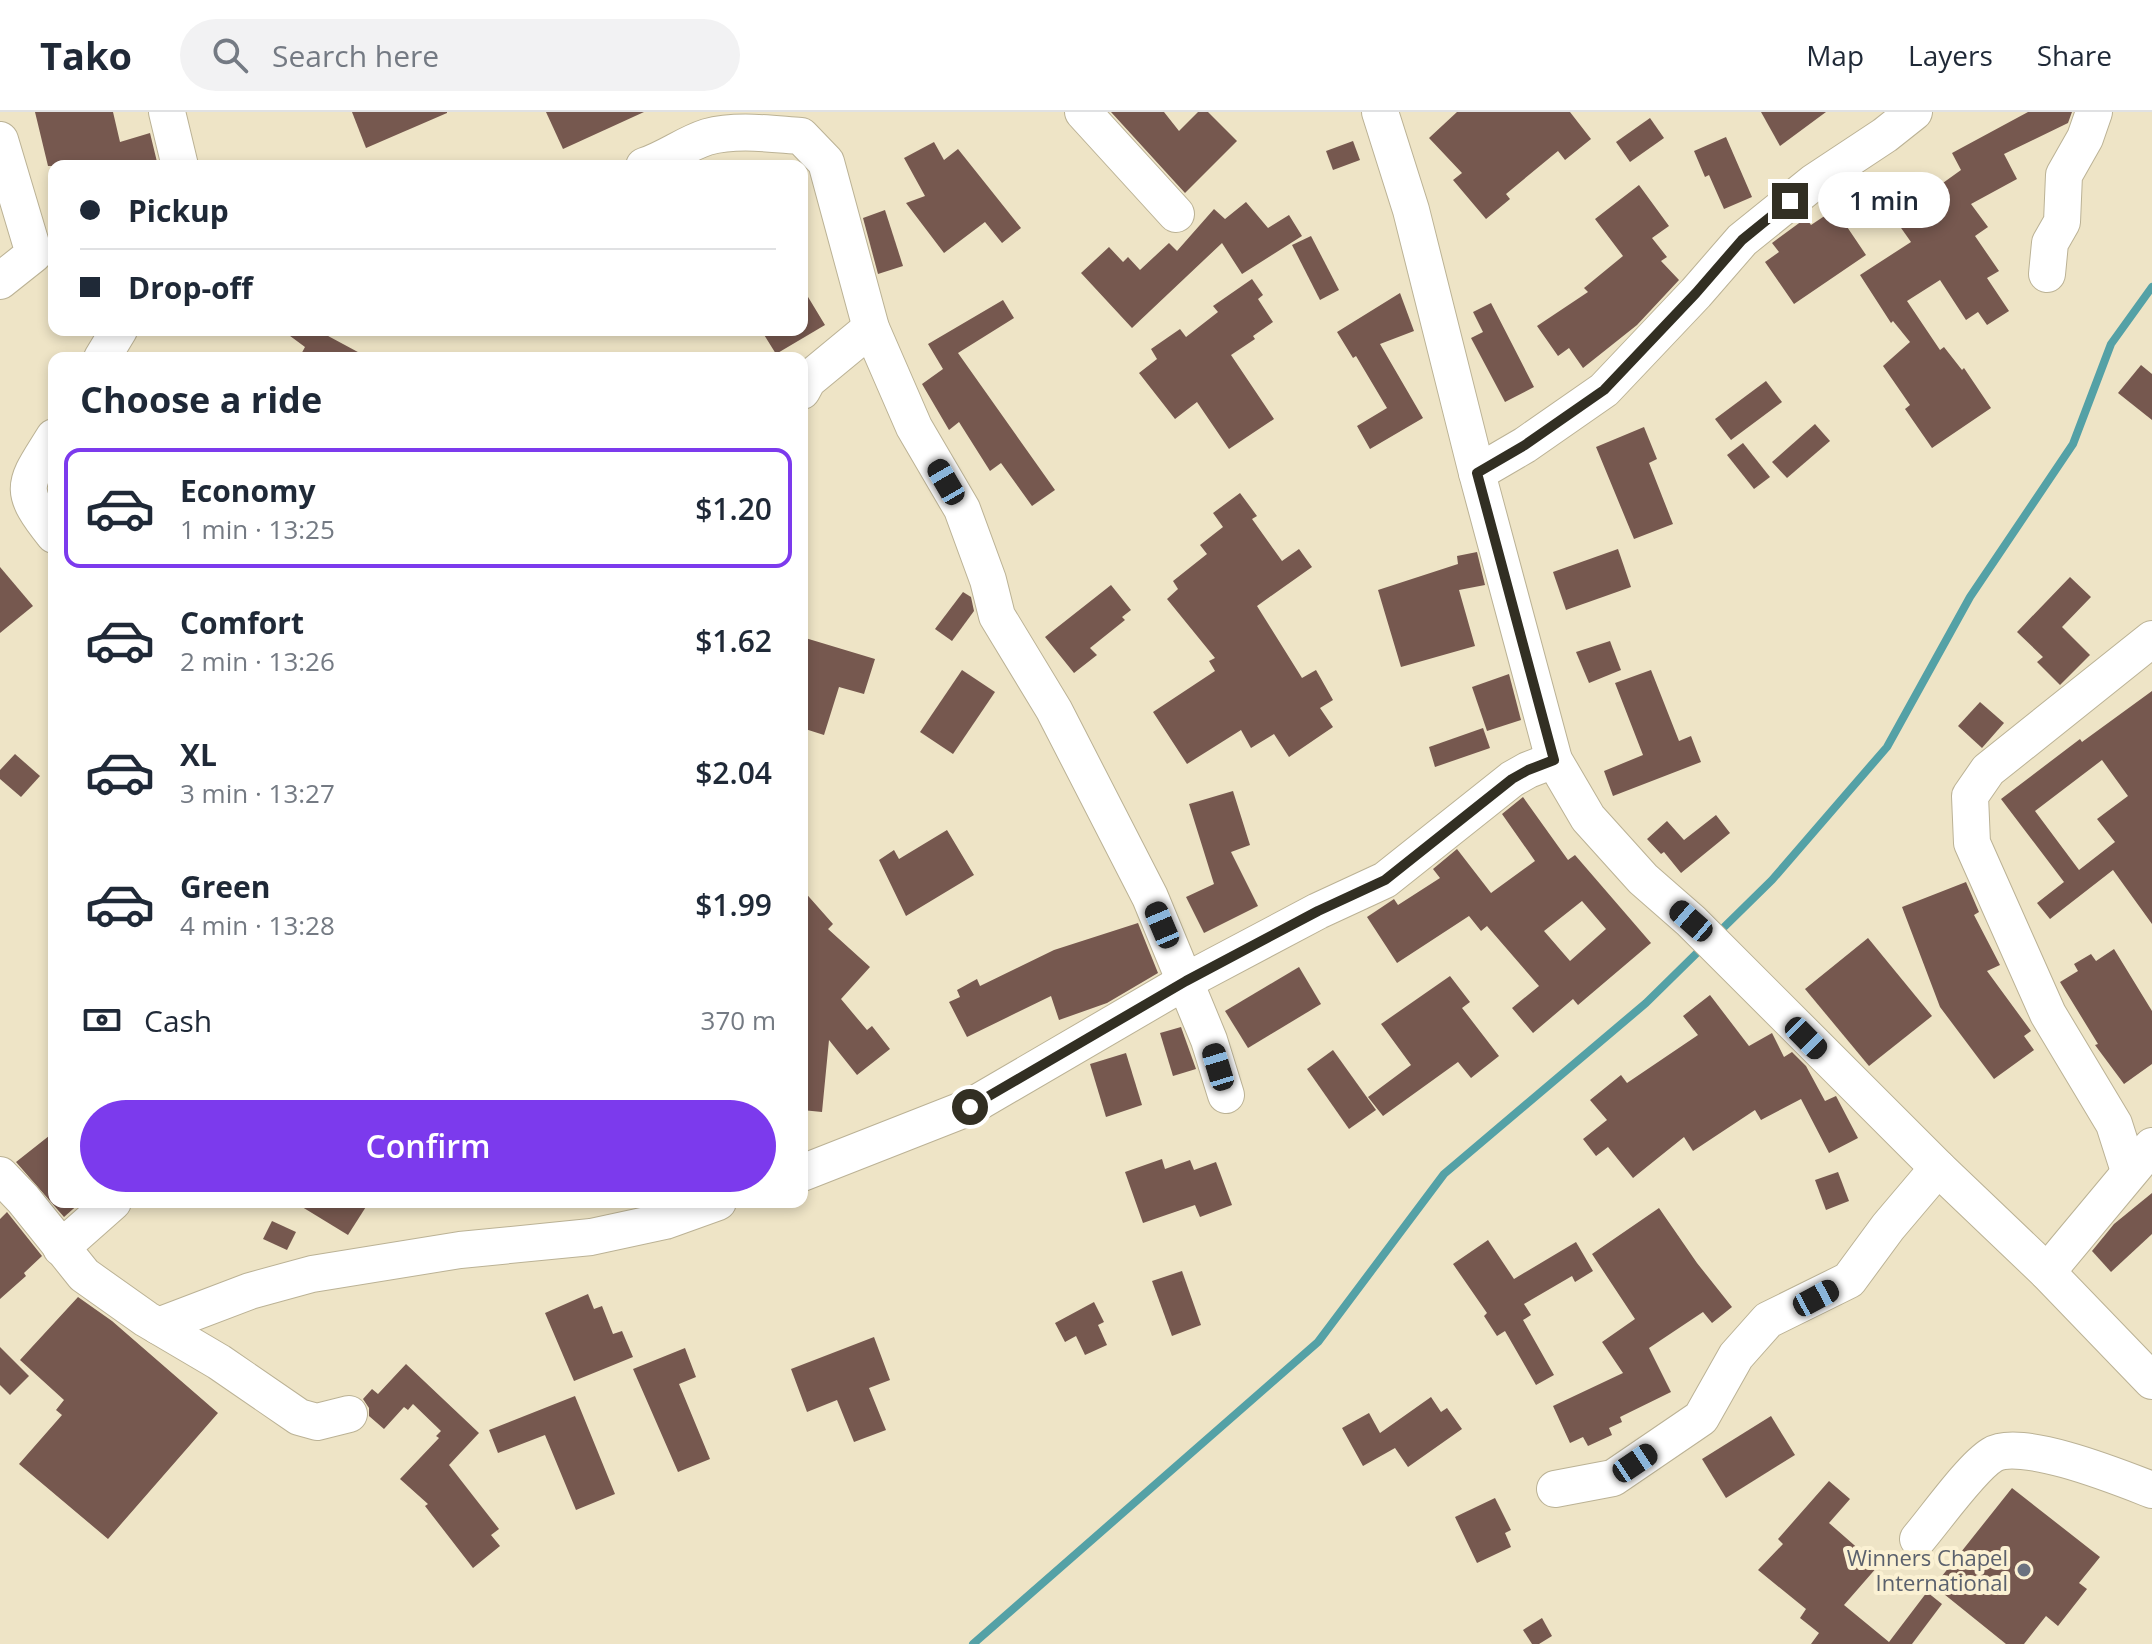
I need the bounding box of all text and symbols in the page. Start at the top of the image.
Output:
search box [180,19,740,91]
text: Tako [40,29,132,81]
icon: search [208,33,252,77]
text: Search here [272,35,439,76]
text: Map [1806,36,1864,74]
text: Layers [1908,36,1993,74]
text: Share [2037,36,2112,74]
callout: 1 min [1818,173,1950,229]
text: 1 min [1849,182,1919,218]
route end [1772,183,1808,219]
text: Pickup [128,190,229,231]
text: Drop-off [128,267,253,308]
text: Choose a ride [80,375,322,424]
car [924,455,968,509]
text: Economy [180,470,316,511]
icon: car [84,472,156,544]
text: $1.20 [695,488,772,529]
text: 1 min · 13:25 [180,511,335,547]
text: Comfort [180,602,304,643]
icon: car [84,604,156,676]
text: $1.62 [695,620,772,661]
text: 2 min · 13:26 [180,643,335,679]
text: XL [180,734,217,775]
icon: car [84,736,156,808]
text: $2.04 [695,752,772,793]
text: 3 min · 13:27 [180,775,335,811]
text: Green [180,866,271,907]
icon: car [84,868,156,940]
text: $1.99 [695,884,772,925]
car [1665,896,1717,946]
car [1142,898,1182,952]
text: 4 min · 13:28 [180,907,335,943]
icon: cash [80,998,124,1042]
text: Cash [144,1000,212,1041]
text: 370 m [701,1002,776,1038]
car [1781,1013,1831,1063]
car [1200,1041,1236,1093]
route start [952,1089,988,1125]
button: Confirm [80,1100,776,1192]
car [1789,1276,1843,1320]
car [1608,1440,1662,1486]
place label: Winners Chapel International [1847,1542,2008,1597]
marker: Winners Chapel International [2015,1561,2033,1579]

